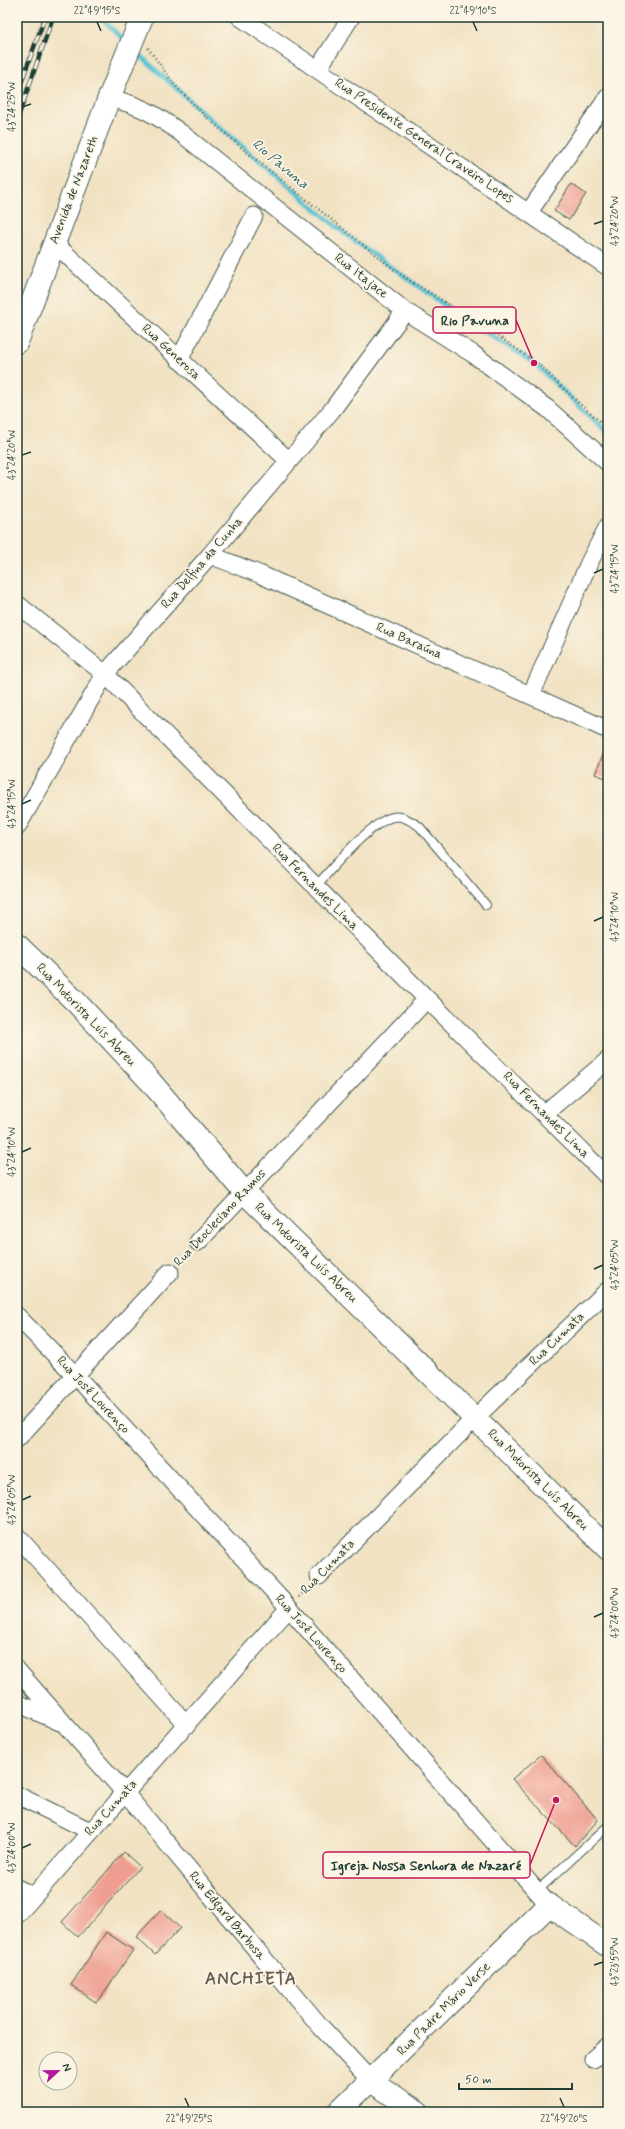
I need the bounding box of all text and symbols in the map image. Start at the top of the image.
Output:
text: 22°49'15"S [74,4,121,18]
text: 22°49'10"S [450,4,497,18]
street label: Rua Presidente General Craveiro Lopes [331,75,517,207]
text: 43°24'25"W [5,82,19,132]
street label: Avenida de Nazareth [46,133,102,247]
water label: Rio Pavuna [248,135,312,193]
text: 43°24'20"W [608,196,622,246]
street label: Rua Itajace [331,250,391,302]
callout: Rio Pavuna [433,307,516,333]
text: Rio Pavuna [441,312,509,330]
street label: Rua Generosa [138,320,204,384]
text: 43°24'20"W [5,430,19,480]
street label: Rua Delfina da Cunha [157,513,247,612]
text: 43°24'15"W [608,544,622,594]
street label: Rua Baraúna [373,619,445,663]
text: 43°24'15"W [5,779,19,829]
street label: Rua Fernandes Lima [268,840,362,934]
text: 43°24'10"W [608,892,622,942]
street label: Rua Motorista Luís Abreu [32,960,140,1070]
street label: Rua Fernandes Lima [499,1068,593,1162]
text: 43°24'10"W [5,1127,19,1177]
street label: Rua Deocleciano Ramos [170,1165,270,1271]
street label: Rua Motorista Luís Abreu [251,1199,361,1307]
text: 43°24'05"W [608,1240,622,1290]
street label: Rua Cumata [526,1308,588,1370]
street label: Rua José Lourenço [53,1352,134,1438]
street label: Rua Motorista Luís Abreu [483,1425,593,1535]
text: 43°24'05"W [5,1475,19,1525]
street label: Rua Cumata [297,1536,359,1598]
text: 43°24'00"W [608,1588,622,1638]
street label: Rua José Lourenço [271,1591,351,1677]
street label: Rua Cumata [81,1776,141,1840]
text: 43°24'00"W [5,1823,19,1873]
callout: Igreja Nossa Senhora de Nazaré [323,1852,530,1878]
text: Igreja Nossa Senhora de Nazaré [331,1857,522,1876]
street label: Rua Edgard Barbosa [183,1868,269,1965]
text: 43°23'55"W [608,1938,622,1986]
street label: Rua Padre Mário Verse [394,1959,494,2059]
district label: ANCHIETA [205,1968,297,1990]
north arrow [38,2051,78,2091]
text: N [58,2062,74,2074]
scale bar [459,2065,572,2091]
text: 50 m [465,2072,492,2088]
text: 22°49'25"S [166,2112,213,2126]
text: 22°49'20"S [540,2112,588,2126]

